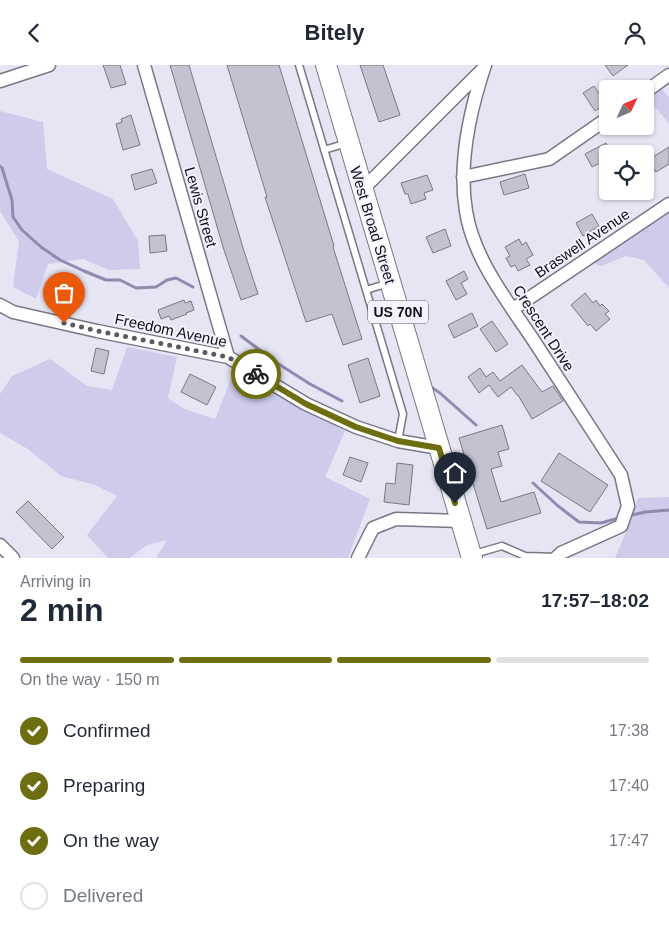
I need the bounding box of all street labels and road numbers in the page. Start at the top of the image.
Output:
street label: West Broad Street [347,164,399,287]
street label: Lewis Street [181,165,221,250]
street label: Braswell Avenue [531,205,633,281]
street label: Crescent Drive [510,282,578,374]
road number: US 70N [368,301,428,323]
street label: Freedom Avenue [113,310,229,350]

